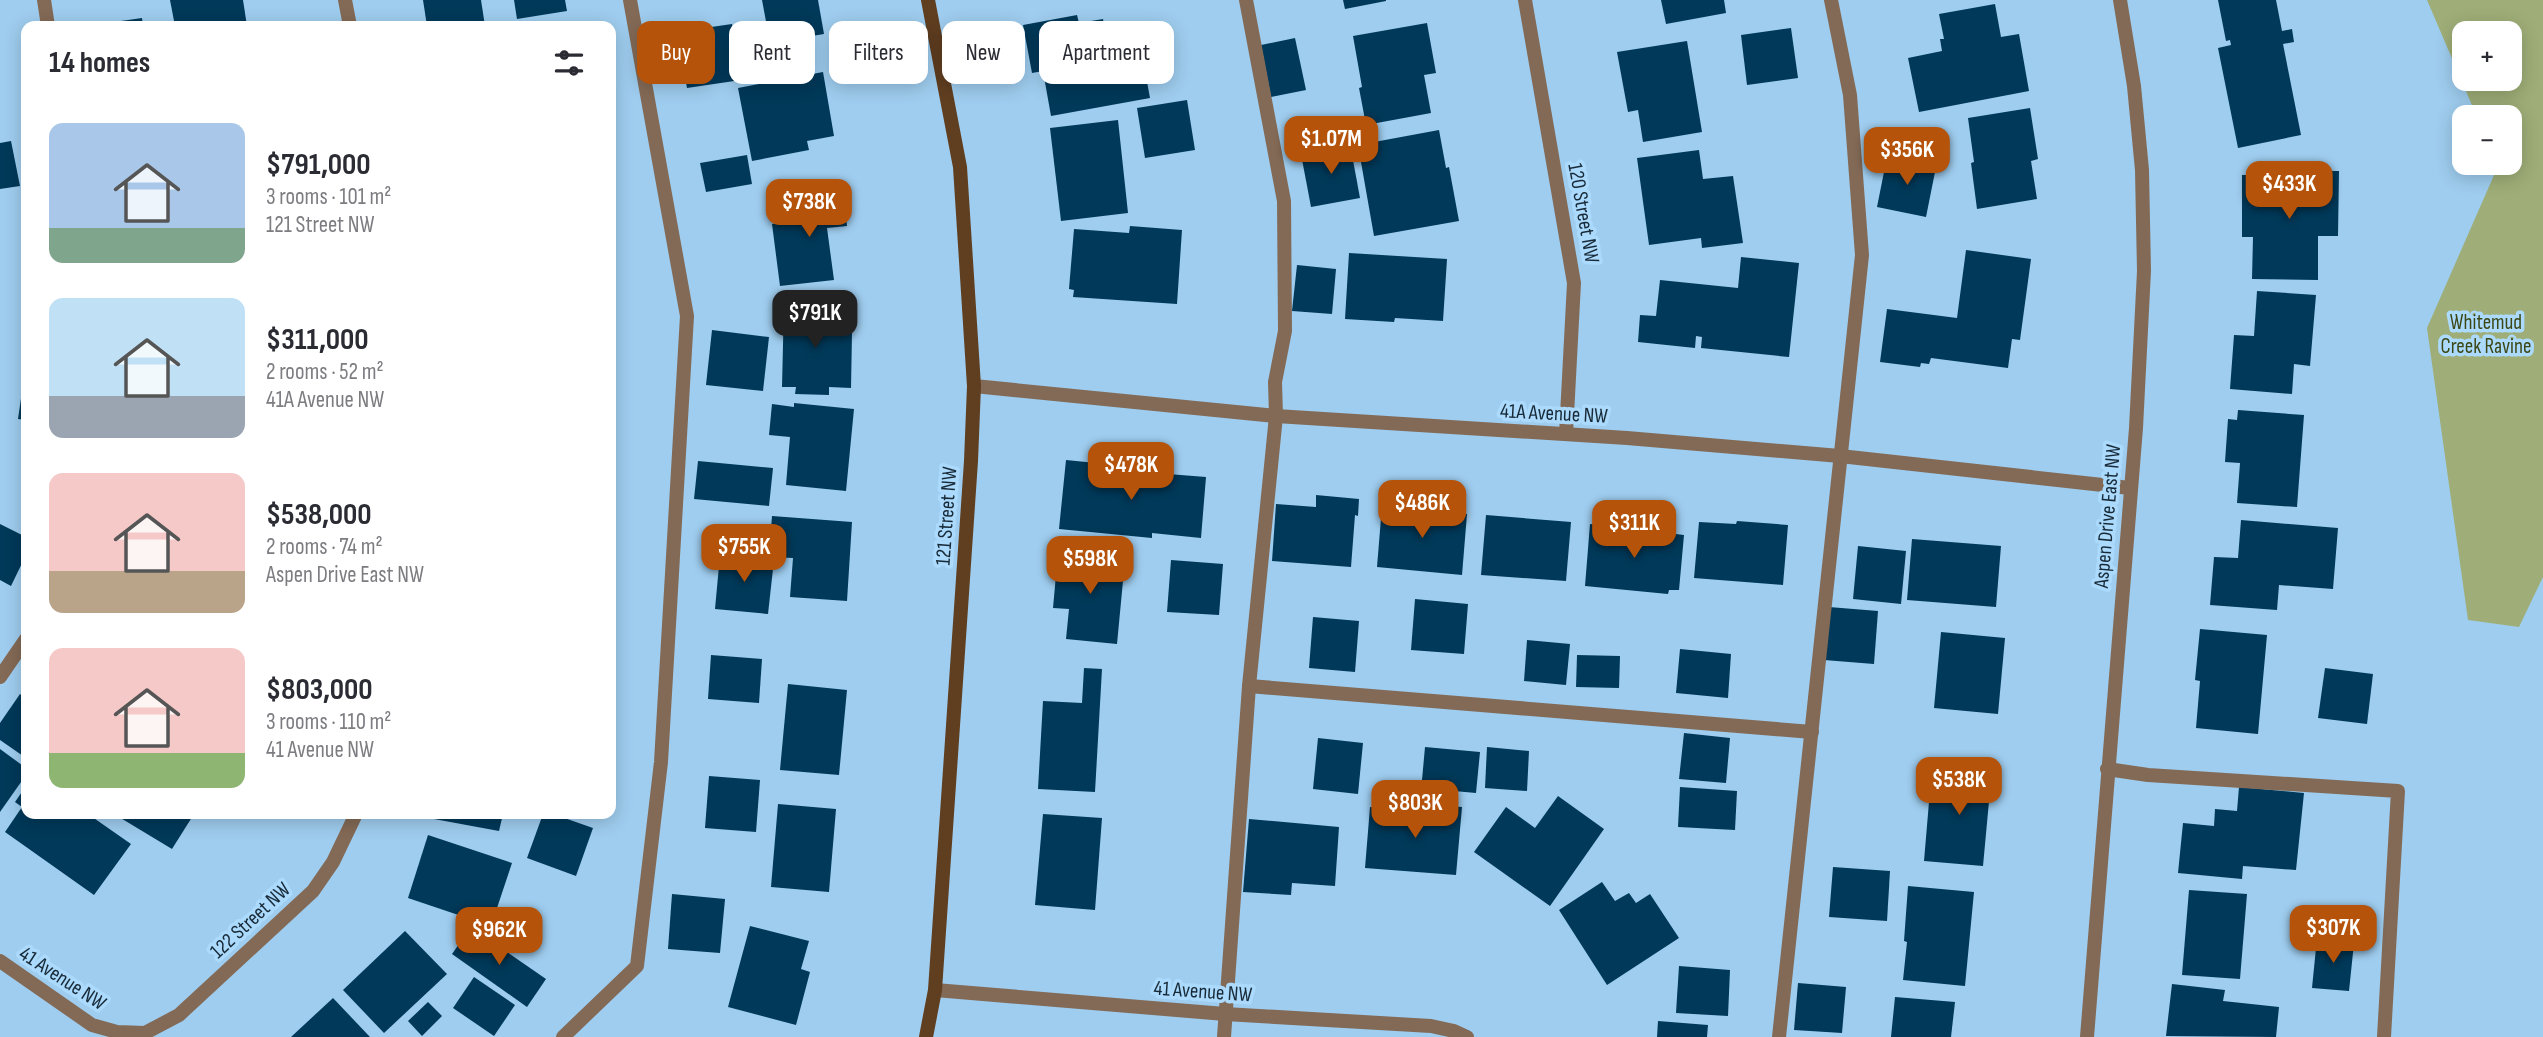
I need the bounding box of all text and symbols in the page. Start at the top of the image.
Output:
chip: Buy [637,21,715,84]
chip: Rent [729,21,815,84]
chip: Filters [829,21,928,84]
chip: New [942,21,1025,84]
chip: Apartment [1039,21,1174,84]
map controls [2452,21,2522,175]
button: + [2452,21,2522,91]
icon: filters [550,44,588,82]
text: 14 homes [49,45,150,81]
button: − [2452,105,2522,175]
pin: $1.07M [1274,116,1388,176]
text: $1.07M [1300,125,1362,153]
pin: $356K [1858,128,1956,187]
text: $356K [1880,136,1934,164]
text: $791,000 [266,147,371,183]
icon: home [105,151,189,235]
street label: 120 Street NW [1562,161,1605,265]
pin: $433K [2240,162,2338,221]
text: $433K [2262,170,2316,198]
pin: $738K [760,180,858,239]
text: 3 rooms · 101 m² [266,183,391,211]
text: $738K [782,188,836,216]
text: 121 Street NW [266,211,374,239]
pin: $791K [766,290,864,350]
text: $791K [788,299,842,327]
park label: Whitemud Creek Ravine [2441,310,2531,359]
text: $311,000 [266,322,369,358]
icon: home [105,326,189,410]
text: 2 rooms · 52 m² [266,358,384,386]
text: 41A Avenue NW [266,386,384,414]
street label: 41A Avenue NW [1499,398,1609,429]
pin: $478K [1082,442,1180,502]
street label: Aspen Drive East NW [2089,443,2126,590]
text: $478K [1104,451,1158,479]
street label: 121 Street NW [931,465,962,566]
pin: $486K [1373,480,1471,540]
text: $486K [1394,489,1450,517]
text: $538,000 [266,497,372,533]
pin: $311K [1585,500,1683,560]
icon: home [105,501,189,585]
text: $311K [1608,509,1660,537]
pin: $755K [695,524,793,584]
text: 2 rooms · 74 m² [266,533,383,561]
text: $755K [717,533,771,561]
pin: $598K [1041,536,1139,596]
text: $598K [1063,545,1117,573]
text: Aspen Drive East NW [266,561,424,589]
text: $803,000 [266,672,372,708]
icon: home [105,676,189,760]
text: 3 rooms · 110 m² [266,708,391,736]
text: 41 Avenue NW [266,736,374,764]
pin: $538K [1910,758,2008,817]
text: $538K [1932,766,1986,794]
pin: $803K [1366,780,1464,840]
text: $803K [1387,789,1443,817]
street label: 122 Street NW [205,877,296,964]
pin: $307K [2284,906,2382,965]
pin: $962K [450,908,548,967]
text: $307K [2306,914,2360,942]
text: $962K [471,916,527,944]
street label: 41 Avenue NW [15,941,111,1016]
street label: 41 Avenue NW [1153,976,1253,1007]

